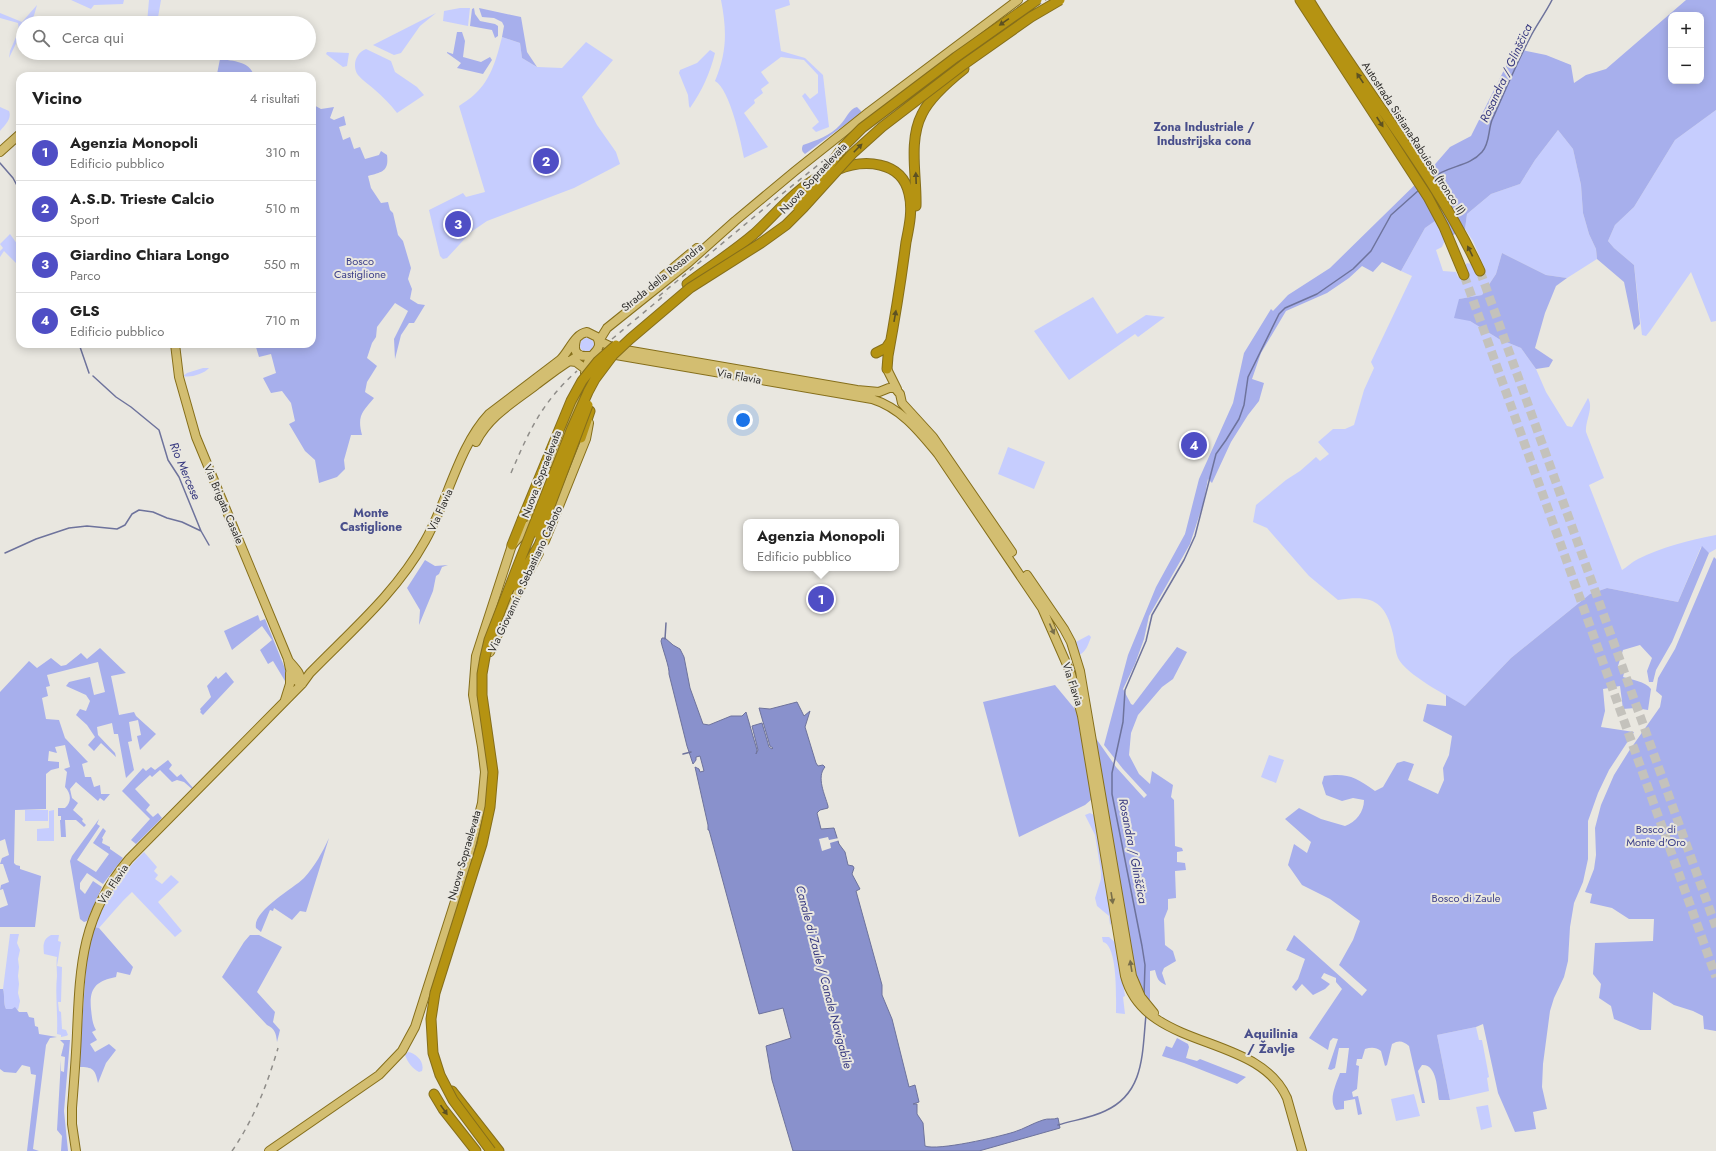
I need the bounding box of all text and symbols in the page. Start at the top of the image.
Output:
map controls [1668,12,1704,84]
button: + [1668,12,1704,48]
search box [16,16,316,60]
one-way arrow [999,18,1010,26]
water label: Rosandra / Glinščica [1475,20,1537,125]
icon: search [30,27,52,49]
text: Cerca qui [62,27,124,49]
button: − [1668,48,1704,84]
street label: Autostrada Sistiana-Rabuiese (tronco II) [1358,58,1470,218]
one-way arrow [1356,72,1364,83]
text: Vicino [32,86,82,110]
text: 4 risultati [250,89,300,108]
one-way arrow [1376,117,1384,127]
district label: Zona Industriale / Industrijska cona [1153,118,1255,150]
text: Agenzia Monopoli [70,132,198,154]
street label: Nuova Sopraelevata [776,139,850,217]
text: 1 [42,143,48,162]
text: 310 m [265,143,300,162]
one-way arrow [853,143,863,153]
pin: 2 [533,146,559,176]
text: Edificio pubblico [70,154,164,173]
one-way arrow [912,172,919,184]
text: A.S.D. Trieste Calcio [70,188,214,210]
text: 2 [41,199,49,218]
text: 510 m [265,199,300,218]
pin: 3 [445,209,471,239]
text: Sport [70,210,99,229]
street label: Strada della Rosandra [618,239,706,315]
text: Giardino Chiara Longo [70,244,229,266]
one-way arrow [1467,245,1473,256]
park label: Bosco Castiglione [334,253,386,282]
text: 3 [41,255,49,274]
text: 550 m [263,255,300,274]
text: Parco [70,266,101,285]
text: GLS [70,300,100,322]
one-way arrow [892,310,898,322]
text: 4 [40,311,50,330]
text: 710 m [265,311,300,330]
text: Edificio pubblico [70,322,164,341]
street label: Via Flavia [715,364,763,388]
your location [733,410,753,430]
street label: Nuova Sopraelevata [517,428,565,520]
pin: 4 [1181,430,1207,460]
water label: Rio Mercese [165,439,205,503]
street label: Via Brigata Casale [200,462,248,547]
street label: Via Flavia [424,486,456,534]
street label: Via Giovanni e Sebastiano Caboto [484,503,566,655]
district label: Monte Castiglione [340,504,402,536]
popup [743,519,899,571]
text: Agenzia Monopoli [757,525,885,547]
text: Edificio pubblico [757,547,851,566]
pin: 1 [808,584,834,614]
one-way arrow [1049,623,1055,634]
street label: Via Flavia [1058,660,1088,708]
water label: Rosandra / Glinščica [1114,797,1152,906]
street label: Nuova Sopraelevata [444,808,484,902]
park label: Bosco di Monte d'Oro [1626,821,1686,850]
street label: Via Flavia [94,861,132,907]
water label: Canale di Zaule / Canale Navigabile [791,883,857,1071]
park label: Bosco di Zaule [1432,890,1501,906]
one-way arrow [1109,892,1115,904]
one-way arrow [1127,960,1133,972]
district label: Aquilinia / Žavlje [1243,1024,1298,1058]
one-way arrow [440,1105,448,1115]

